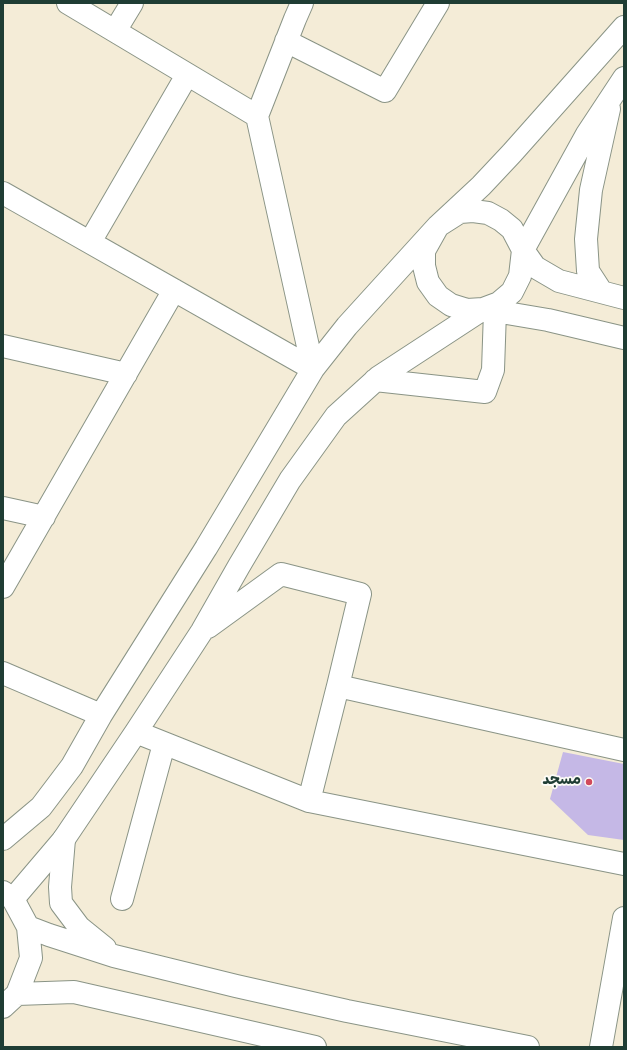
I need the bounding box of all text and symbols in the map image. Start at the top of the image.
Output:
place label: مسجد [543,773,581,791]
marker: مسجد [584,777,594,787]

